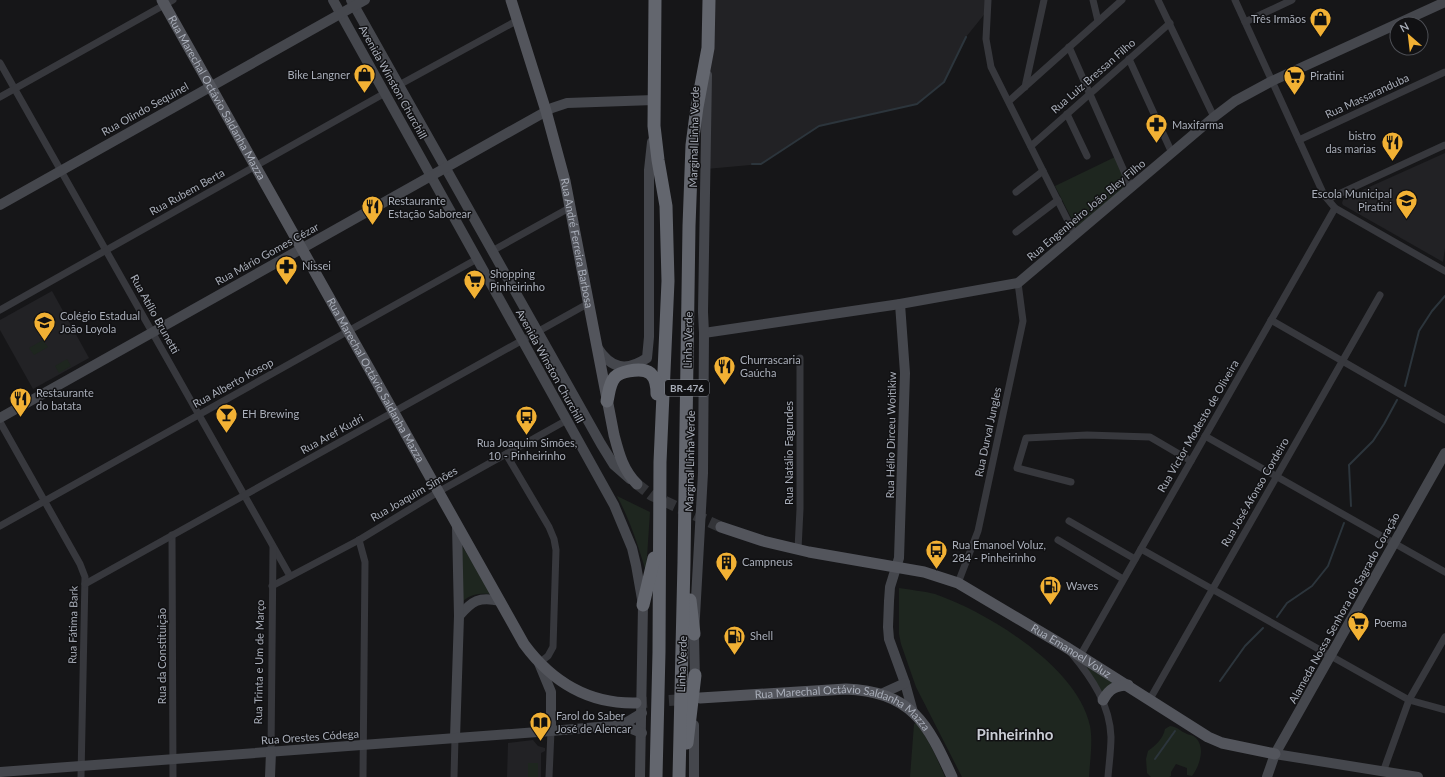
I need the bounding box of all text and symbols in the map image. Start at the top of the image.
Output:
shop icon: Três Irmãos [1308,6,1334,39]
place label: Três Irmãos [1251,12,1306,25]
street label: Rua Marechal Octávio Saldanha Mazza [166,13,269,182]
north arrow [1389,16,1429,56]
text: N [1397,19,1411,34]
street label: Avenida Winston Churchill [357,23,430,141]
street label: Rua Luiz Bressan Filho [1048,36,1137,116]
shop icon: Bike Langner [352,62,378,95]
supermarket icon: Piratini [1281,63,1307,96]
place label: Bike Langner [288,68,350,81]
place label: Piratini [1310,69,1344,82]
street label: Rua Massaranduba [1323,70,1411,121]
street label: Rua Olindo Sequinel [99,79,191,138]
street label: Marginal Linha Verde [686,86,701,188]
pharmacy icon: Maxifarma [1144,112,1170,145]
place label: Maxifarma [1172,118,1223,131]
place label: bistro das marias [1325,129,1376,155]
restaurant icon: bistro das marias [1379,129,1405,162]
street label: Rua Engenheiro João Bley Filho [1024,156,1148,263]
street label: Rua Rubem Berta [147,166,227,218]
street label: Rua André Ferreira Barbosa [559,177,596,309]
place label: Escola Municipal Piratini [1312,187,1392,213]
school or university icon: Escola Municipal Piratini [1394,187,1420,220]
restaurant icon: Restaurante Estação Saborear [359,194,385,227]
place label: Restaurante Estação Saborear [388,194,471,220]
street label: Rua Mário Gomes Cézar [213,220,321,287]
pharmacy icon: Nissei [274,253,300,286]
place label: Nissei [302,259,331,272]
supermarket icon: Shopping Pinheirinho [462,267,488,300]
place label: Shopping Pinheirinho [490,267,545,293]
street label: Rua Atílio Brunetti [128,272,183,356]
street label: Rua Marechal Octávio Saldanha Mazza [325,295,427,464]
street label: Avenida Winston Churchill [514,307,587,425]
school or university icon: Colégio Estadual João Loyola [31,309,57,342]
place label: Colégio Estadual João Loyola [60,309,140,335]
street label: Linha Verde [681,311,694,368]
restaurant icon: Churrascaria Gaúcha [711,353,737,386]
place label: Churrascaria Gaúcha [740,353,801,379]
street label: Rua Alberto Kosop [190,355,275,410]
street label: Rua Victor Modesto de Oliveira [1154,357,1241,494]
street label: Rua Hélio Dirceu Woitikiw [883,371,898,499]
road number: BR-476 [665,380,709,396]
restaurant icon: Restaurante do batata [8,386,34,419]
place label: Restaurante do batata [36,386,94,412]
street label: Rua Durval Jungles [972,386,1003,478]
bar icon: EH Brewing [213,401,239,434]
street label: Rua Natálio Fagundes [782,401,795,505]
bus stop icon: Rua Joaquim Simões, 10 - Pinheirinho [514,404,540,437]
place label: EH Brewing [242,407,300,420]
street label: Marginal Linha Verde [682,410,697,512]
street label: Rua Aref Kudri [298,411,366,456]
street label: Rua José Afonso Cordeiro [1218,435,1291,548]
place label: Rua Joaquim Simões, 10 - Pinheirinho [477,436,577,462]
street label: Rua Joaquim Simões [368,463,460,524]
street label: Alameda Nossa Senhora do Sagrado Coração [1285,510,1402,705]
bus stop icon: Rua Emanoel Voluz, 284 - Pinheirinho [924,538,950,571]
place label: Rua Emanoel Voluz, 284 - Pinheirinho [952,538,1046,564]
building icon: Campneus [714,549,740,582]
place label: Campneus [742,555,793,568]
fuel station icon: Waves [1037,573,1063,606]
place label: Waves [1066,579,1098,592]
street label: Rua Fátima Bark [65,585,80,664]
street label: Rua Trinta e Um de Março [251,599,266,725]
street label: Rua da Constituição [155,608,168,704]
supermarket icon: Poema [1346,610,1372,643]
place label: Poema [1374,616,1407,629]
street label: Rua Emanoel Voluz [1029,621,1114,680]
fuel station icon: Shell [721,623,747,656]
place label: Shell [750,629,773,642]
street label: Linha Verde [674,635,689,693]
street label: Rua Marechal Octávio Saldanha Mazza [754,682,933,733]
library icon: Farol do Saber José de Alencar [528,709,554,742]
place label: Farol do Saber José de Alencar [556,709,631,735]
district label: Pinheirinho [977,725,1054,743]
street label: Rua Orestes Códega [261,727,359,746]

